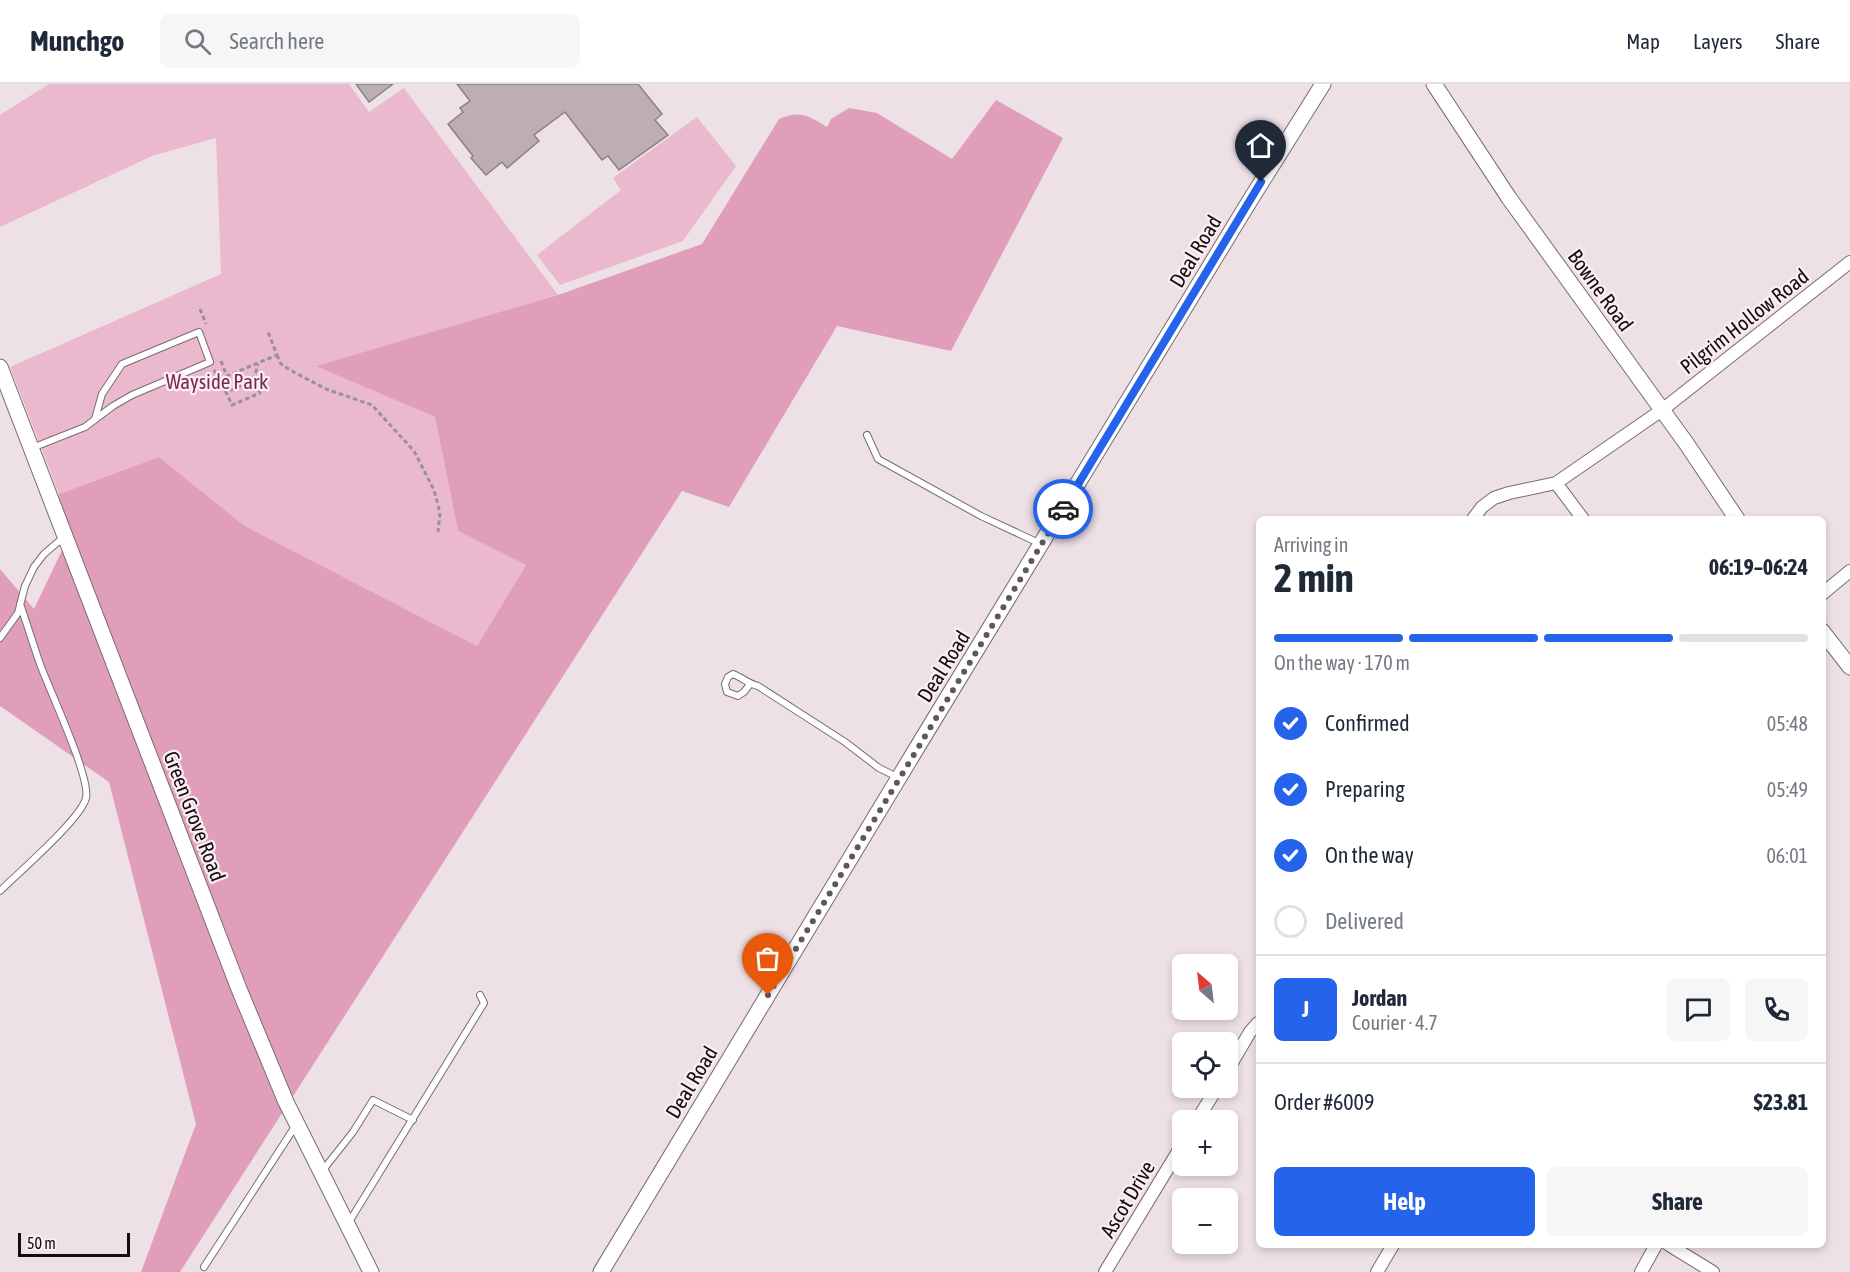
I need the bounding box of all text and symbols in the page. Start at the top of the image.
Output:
search box [160,14,580,68]
text: Munchgo [30,25,124,57]
icon: search [181,25,214,58]
text: Search here [229,28,324,54]
text: Map [1626,29,1660,53]
text: Layers [1693,29,1743,53]
text: Share [1776,29,1820,53]
pin [1235,120,1286,182]
icon: home [1244,129,1277,162]
street label: Deal Road [1164,211,1226,291]
street label: Bowne Road [1563,245,1639,335]
street label: Pilgrim Hollow Road [1675,263,1813,379]
park label: Wayside Park [166,369,268,393]
courier [1033,479,1093,539]
icon: car [1047,493,1080,526]
text: Arriving in [1274,533,1348,556]
text: 06:19–06:24 [1709,554,1808,580]
text: 2 min [1274,556,1354,600]
street label: Deal Road [912,626,974,706]
text: On the way · 170 m [1274,651,1410,674]
icon: check [1274,707,1307,740]
text: Confirmed [1325,710,1410,736]
text: 05:48 [1767,712,1808,735]
street label: Green Grove Road [159,748,231,884]
icon: check [1274,773,1307,806]
text: Preparing [1325,776,1405,802]
text: 05:49 [1767,778,1808,801]
icon: check [1274,839,1307,872]
text: On the way [1325,842,1414,868]
text: 06:01 [1766,844,1808,867]
text: Delivered [1325,908,1404,934]
pin [742,933,793,995]
icon: bag [751,942,784,975]
north arrow [1172,954,1238,1020]
map controls [1172,954,1238,1254]
button: chat [1667,978,1730,1041]
button: phone [1745,978,1808,1041]
text: Jordan [1352,985,1407,1011]
text: J [1302,996,1309,1022]
text: Courier · 4.7 [1352,1011,1438,1034]
button: locate [1172,1032,1238,1098]
street label: Deal Road [660,1042,722,1122]
text: Order #6009 [1274,1089,1374,1115]
text: $23.81 [1753,1089,1808,1115]
button: + [1172,1110,1238,1176]
street label: Ascot Drive [1095,1156,1159,1242]
button: Help [1274,1167,1535,1236]
button: Share [1547,1167,1808,1236]
button: − [1172,1188,1238,1254]
scale bar [18,1230,130,1258]
text: 50 m [27,1234,56,1252]

